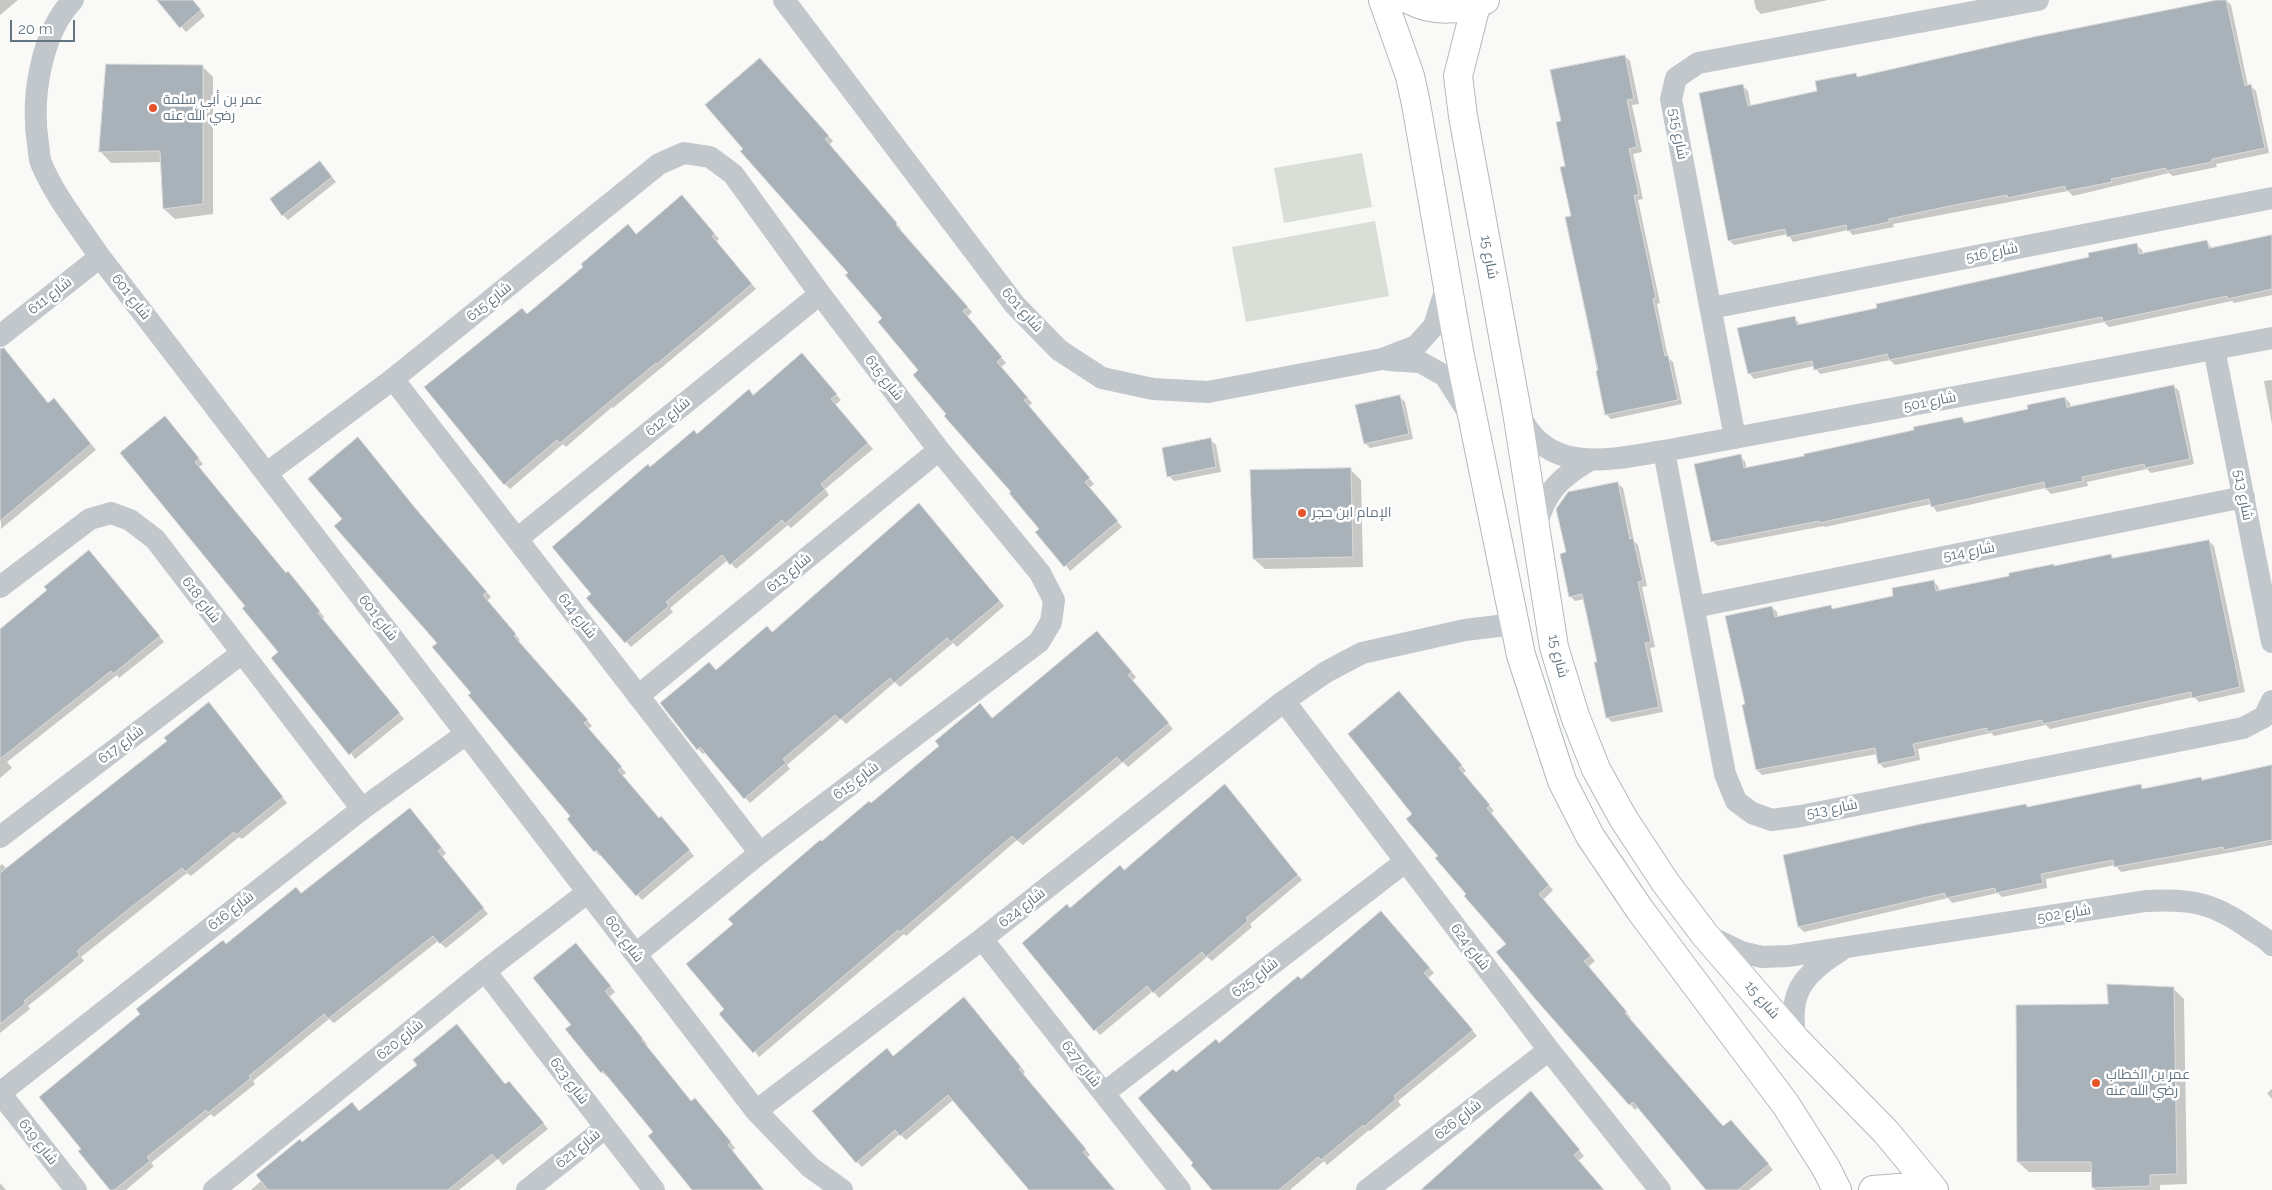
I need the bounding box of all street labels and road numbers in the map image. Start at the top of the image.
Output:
street label: شارع 515 [1665,107,1691,161]
street label: شارع 15 [1477,234,1501,280]
street label: شارع 516 [1965,240,2019,266]
street label: شارع 601 [108,271,154,323]
street label: شارع 611 [25,274,75,318]
street label: شارع 615 [463,279,515,325]
street label: شارع 601 [998,284,1046,336]
street label: شارع 615 [861,352,907,404]
street label: شارع 501 [1902,389,1958,415]
street label: شارع 612 [642,394,694,440]
street label: شارع 513 [2230,468,2256,522]
street label: شارع 514 [1942,539,1996,565]
street label: شارع 613 [763,550,815,596]
street label: شارع 618 [178,574,224,626]
street label: شارع 614 [554,590,600,642]
street label: شارع 601 [355,592,401,644]
street label: شارع 15 [1544,632,1572,680]
street label: شارع 617 [95,722,147,768]
street label: شارع 615 [830,758,882,804]
street label: شارع 513 [1805,796,1859,822]
street label: شارع 624 [996,885,1048,931]
street label: شارع 616 [205,888,257,934]
street label: شارع 502 [2036,901,2092,927]
street label: شارع 601 [601,913,647,965]
street label: شارع 624 [1447,920,1493,974]
street label: شارع 625 [1229,955,1281,1001]
street label: شارع 15 [1741,978,1783,1022]
street label: شارع 620 [373,1016,427,1064]
street label: شارع 627 [1058,1038,1104,1090]
street label: شارع 623 [546,1054,592,1108]
street label: شارع 626 [1431,1096,1485,1144]
street label: شارع 619 [15,1116,61,1168]
street label: شارع 621 [552,1126,604,1172]

